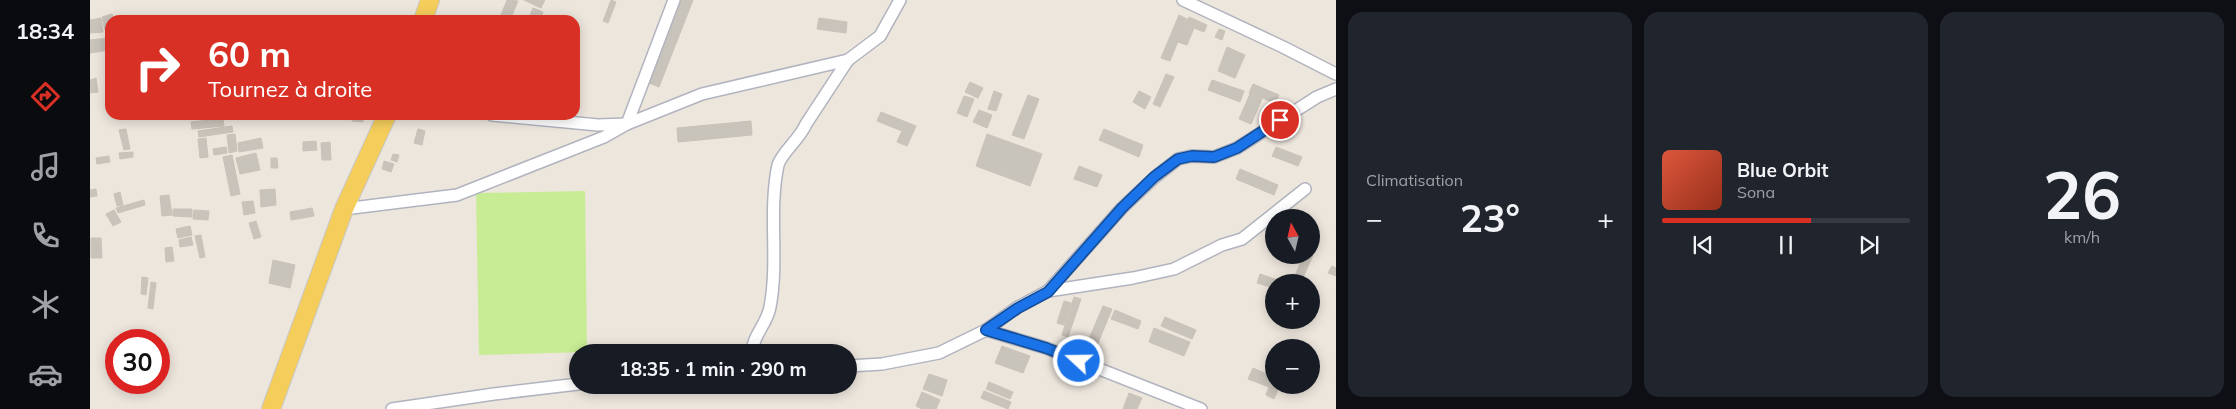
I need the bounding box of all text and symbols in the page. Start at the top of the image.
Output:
text: 18:34 [16,17,74,45]
text: 60 m [208,32,291,76]
icon: right [125,35,190,100]
text: Tournez à droite [208,75,372,103]
icon: directions [28,79,63,114]
pin [1259,99,1301,141]
icon: arrive [1266,106,1294,134]
icon: music [28,149,63,184]
text: 26 [2043,154,2121,235]
text: Blue Orbit [1737,158,1828,182]
text: Climatisation [1366,170,1463,190]
text: Sona [1737,182,1775,202]
text: 23° [1460,194,1520,242]
text: − [1366,201,1383,236]
text: + [1597,201,1614,236]
north arrow [1265,209,1320,264]
map controls [1265,209,1320,394]
icon: phone [28,218,63,253]
text: km/h [2064,227,2100,247]
icon: previous [1689,231,1717,259]
icon: pause [1772,231,1800,259]
icon: next [1855,231,1883,259]
button: + [1265,274,1320,329]
icon: climate [28,287,63,322]
speed limit sign: 30 [105,329,170,394]
position arrow [1052,334,1104,386]
button: − [1265,339,1320,394]
icon: car [28,357,63,392]
text: 18:35 · 1 min · 290 m [619,357,807,381]

